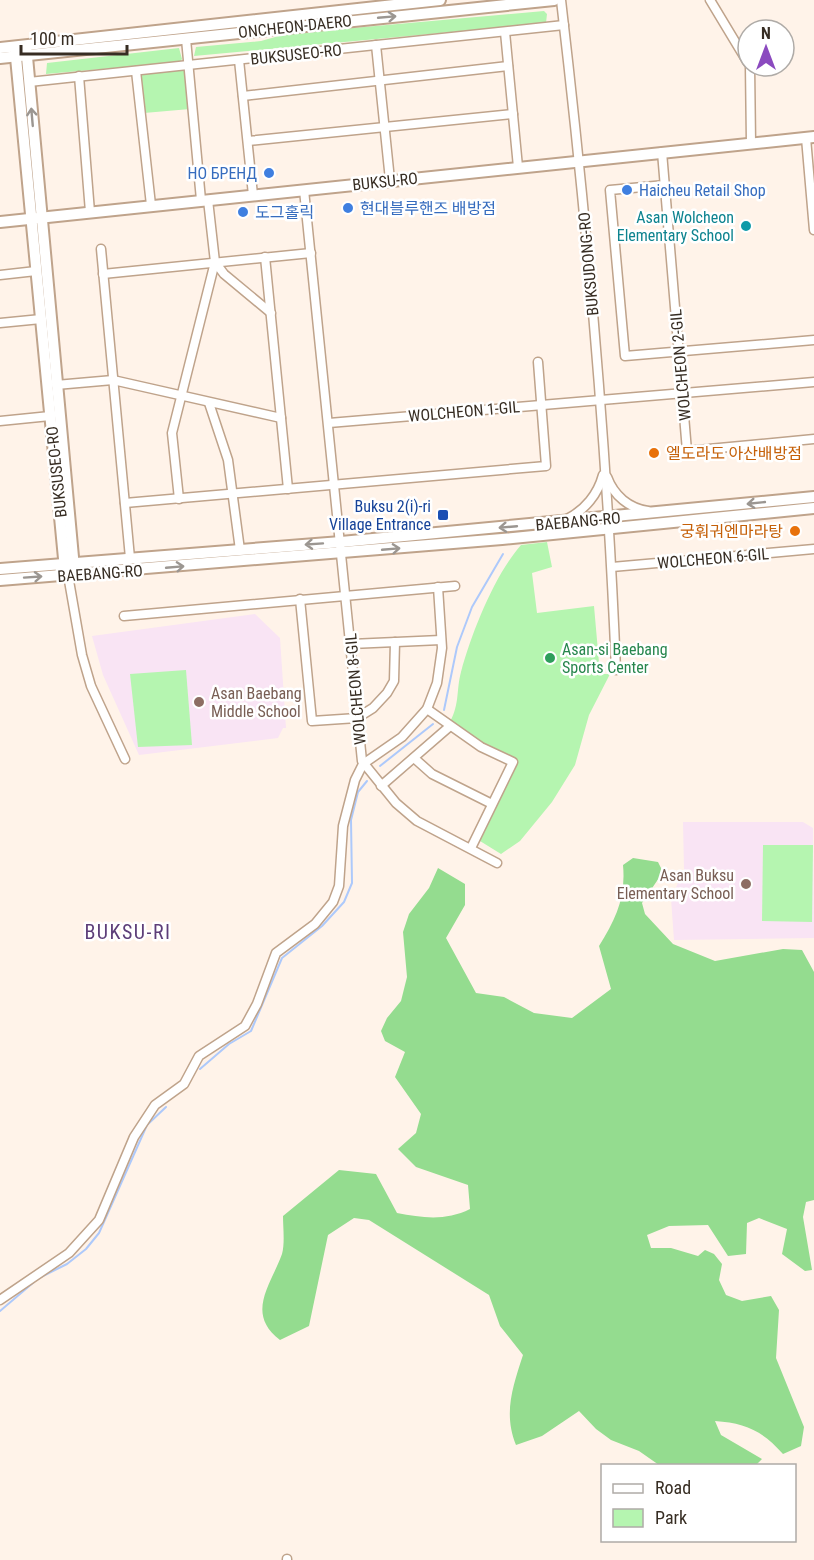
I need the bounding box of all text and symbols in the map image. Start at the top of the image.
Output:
street label: ONCHEON-DAERO [237,11,353,42]
one-way arrow [377,11,397,22]
scale bar [21,18,128,56]
north arrow [736,18,796,78]
text: N [761,24,771,43]
text: 100 m [30,28,74,49]
street label: BUKSUSEO-RO [249,40,343,69]
one-way arrow [26,107,37,127]
place label: НО БРЕНД [188,164,257,183]
marker: НО БРЕНД [262,166,276,180]
street label: BUKSU-RO [351,169,419,194]
place label: Haicheu Retail Shop [639,181,766,200]
marker: Haicheu Retail Shop [620,183,634,197]
place label: 현대블루핸즈 배방점 [360,199,496,218]
marker: 현대블루핸즈 배방점 [341,201,355,215]
place label: 도그홀릭 [255,203,314,222]
marker: 도그홀릭 [236,205,250,219]
place label: Asan Wolcheon Elementary School [617,208,734,245]
street label: BUKSUDONG-RO [575,211,602,317]
marker: Asan Wolcheon Elementary School [739,219,753,233]
street label: WOLCHEON 2-GIL [666,308,695,422]
street label: WOLCHEON 1-GIL [407,397,521,426]
street label: BUKSUSEO-RO [42,425,71,519]
place label: 엘도라도 아산배방점 [666,444,802,463]
marker: 엘도라도 아산배방점 [647,446,661,460]
place label: Buksu 2(i)-ri Village Entrance [329,497,431,534]
one-way arrow [746,498,766,509]
marker: Buksu 2(i)-ri Village Entrance [436,508,450,522]
street label: BAEBANG-RO [535,508,621,535]
one-way arrow [499,522,519,533]
place label: 궁훠궈엔마라탕 [680,522,783,541]
marker: 궁훠궈엔마라탕 [788,524,802,538]
one-way arrow [305,539,324,550]
one-way arrow [380,543,400,554]
street label: WOLCHEON 6-GIL [656,544,770,573]
street label: BAEBANG-RO [57,561,143,586]
one-way arrow [165,562,185,573]
one-way arrow [22,572,42,583]
street label: WOLCHEON 8-GIL [341,632,370,746]
place label: Asan-si Baebang Sports Center [562,640,668,677]
marker: Asan-si Baebang Sports Center [543,651,557,665]
place label: Asan Baebang Middle School [211,684,302,721]
marker: Asan Baebang Middle School [192,695,206,709]
place label: Asan Buksu Elementary School [617,866,734,903]
marker: Asan Buksu Elementary School [739,877,753,891]
district label: BUKSU-RI [84,920,172,944]
legend [601,1464,796,1542]
text: Road [655,1477,691,1498]
text: Park [655,1507,687,1528]

